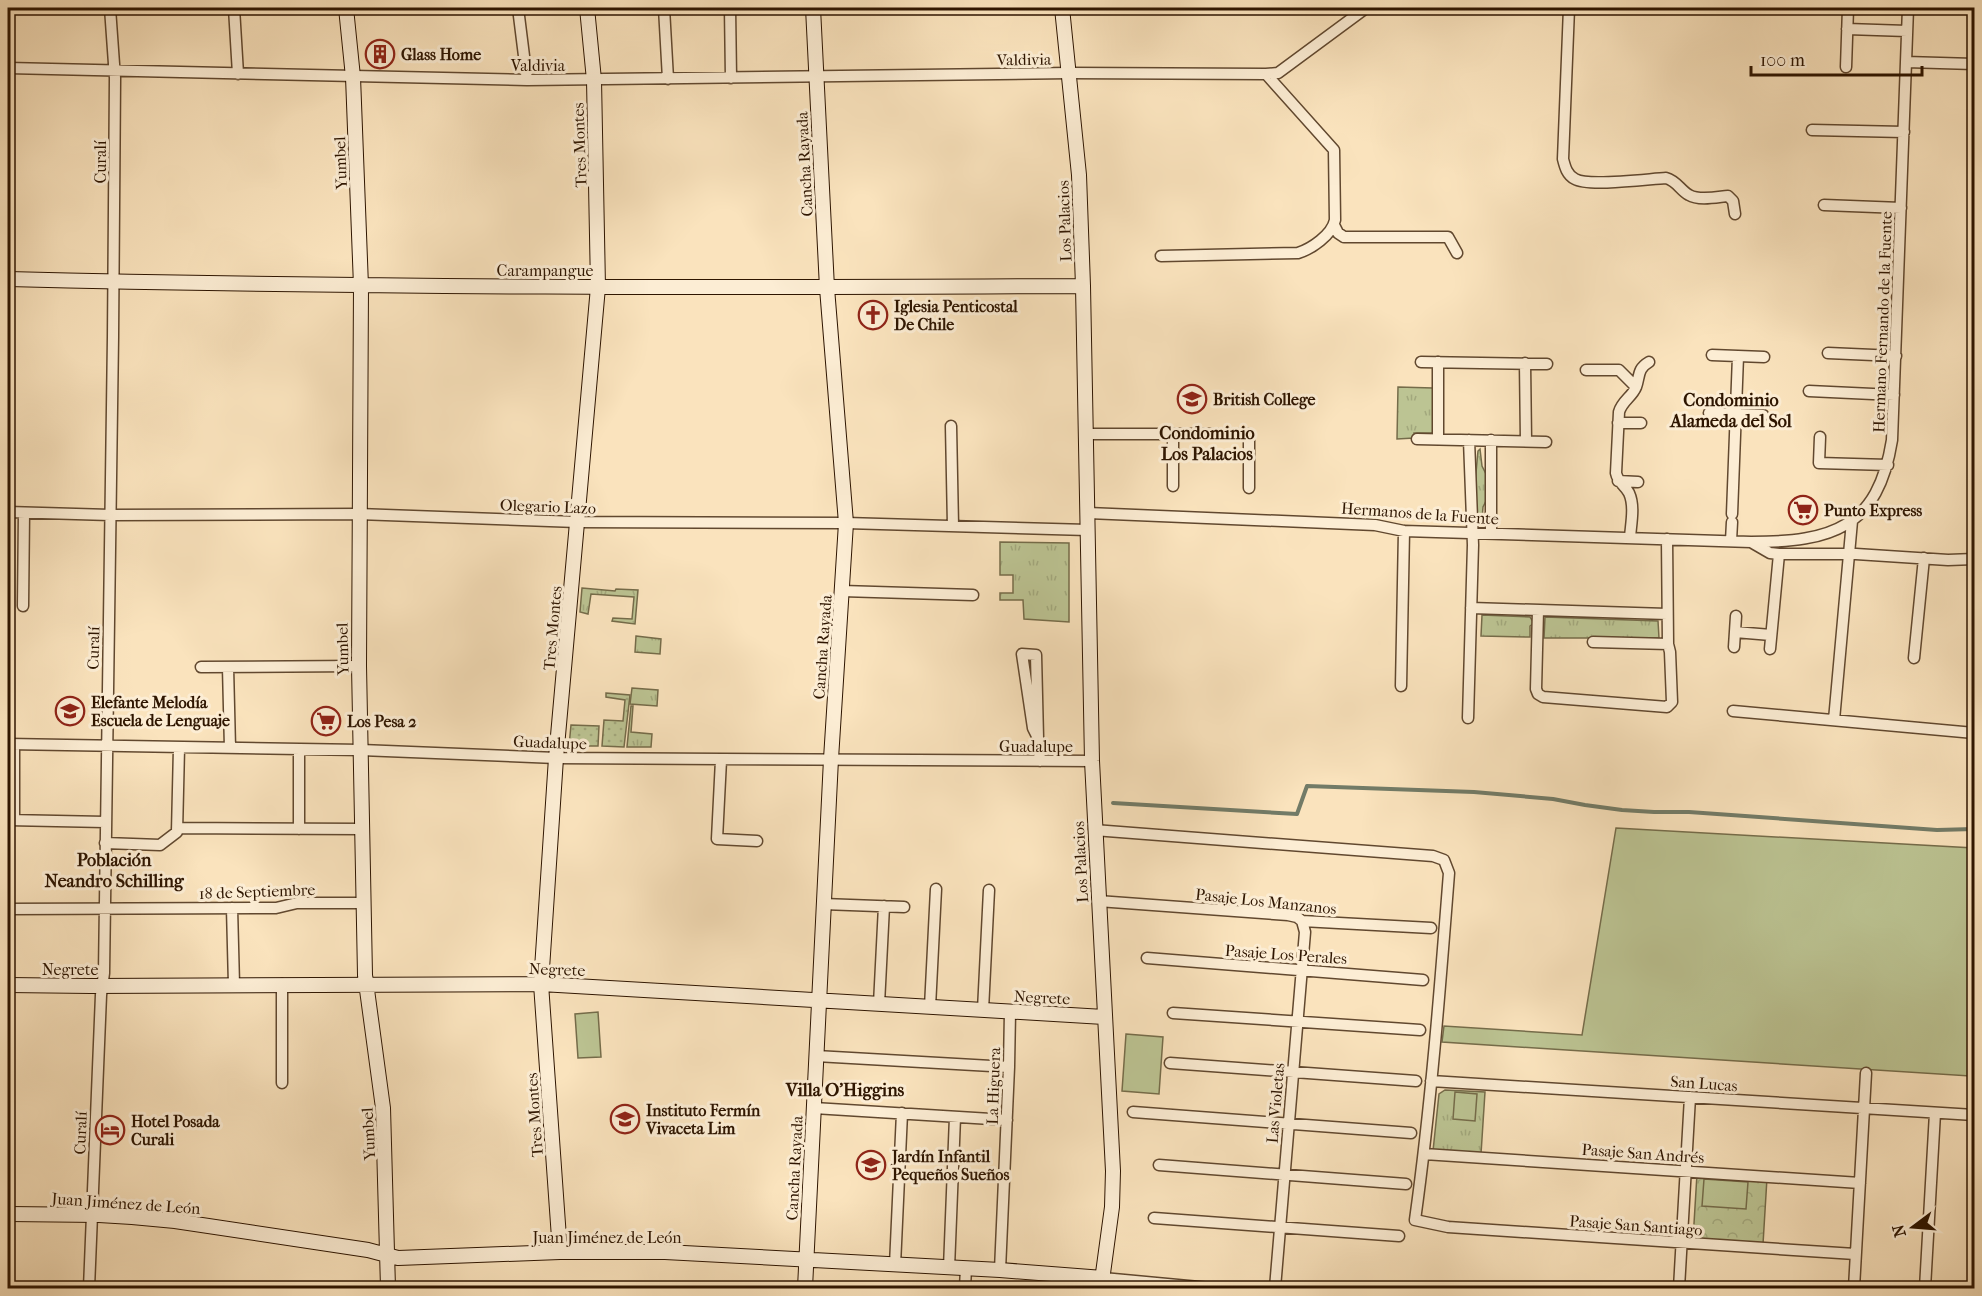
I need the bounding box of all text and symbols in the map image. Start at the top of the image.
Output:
building icon: Glass Home [364,38,396,70]
scale bar [1751,39,1922,77]
place label: Glass Home [401,45,481,64]
street label: Valdivia [996,50,1052,69]
text: 100 m [1760,50,1805,71]
street label: Valdivia [510,56,566,75]
street label: Tres Montes [569,102,590,188]
street label: Cancha Rayada [792,110,817,217]
street label: Yumbel [330,136,351,191]
street label: Curalí [91,140,110,184]
street label: Los Palacios [1054,180,1075,262]
street label: Hermano Fernando de la Fuente [1869,211,1896,433]
street label: Carampangue [497,261,593,280]
place label: Iglesia Penticostal De Chile [894,297,1018,334]
church icon: Iglesia Penticostal De Chile [857,299,889,331]
school or university icon: British College [1176,383,1208,415]
place label: British College [1213,390,1315,410]
district label: Condominio Alameda del Sol [1669,390,1793,432]
district label: Condominio Los Palacios [1159,423,1255,465]
supermarket icon: Punto Express [1787,494,1819,526]
street label: Olegario Lazo [500,495,596,518]
street label: Hermanos de la Fuente [1340,499,1500,528]
place label: Punto Express [1824,501,1922,521]
street label: Tres Montes [539,585,566,671]
street label: Cancha Rayada [809,593,836,700]
street label: Yumbel [333,622,352,677]
street label: Curalí [84,626,103,670]
place label: Elefante Melodía Escuela de Lenguaje [91,693,230,731]
school or university icon: Elefante Melodía Escuela de Lenguaje [54,695,86,727]
supermarket icon: Los Pesa 2 [310,705,342,737]
place label: Los Pesa 2 [347,712,416,731]
street label: Guadalupe [513,732,587,753]
street label: Guadalupe [999,737,1073,756]
street label: Los Palacios [1069,821,1092,903]
district label: Población Neandro Schilling [44,850,185,892]
street label: 18 de Septiembre [198,880,316,903]
street label: Pasaje Los Manzanos [1194,885,1338,918]
street label: Pasaje Los Perales [1224,941,1348,968]
street label: Negrete [528,959,586,980]
street label: Negrete [42,960,98,979]
street label: Negrete [1013,987,1071,1008]
street label: La Higuera [983,1046,1004,1125]
street label: Las Violetas [1263,1062,1288,1144]
street label: Tres Montes [522,1072,547,1158]
street label: San Lucas [1670,1072,1738,1095]
district label: Villa O'Higgins [785,1080,905,1101]
place label: Instituto Fermín Vivaceta Lim [645,1101,761,1138]
school or university icon: Instituto Fermín Vivaceta Lim [609,1103,641,1135]
street label: Yumbel [358,1107,379,1162]
street label: Curalí [70,1111,91,1155]
place label: Hotel Posada Curali [131,1112,220,1149]
hotel icon: Hotel Posada Curali [94,1114,126,1146]
street label: Cancha Rayada [782,1114,807,1221]
street label: Pasaje San Andrés [1581,1140,1705,1167]
place label: Jardín Infantil Pequeños Sueños [890,1147,1009,1185]
school or university icon: Jardín Infantil Pequeños Sueños [855,1149,887,1181]
street label: Juan Jiménez de León [49,1189,202,1218]
north arrow [1883,1197,1943,1257]
street label: Pasaje San Santiago [1569,1211,1703,1240]
text: N [1888,1222,1910,1239]
street label: Juan Jiménez de León [530,1228,682,1247]

